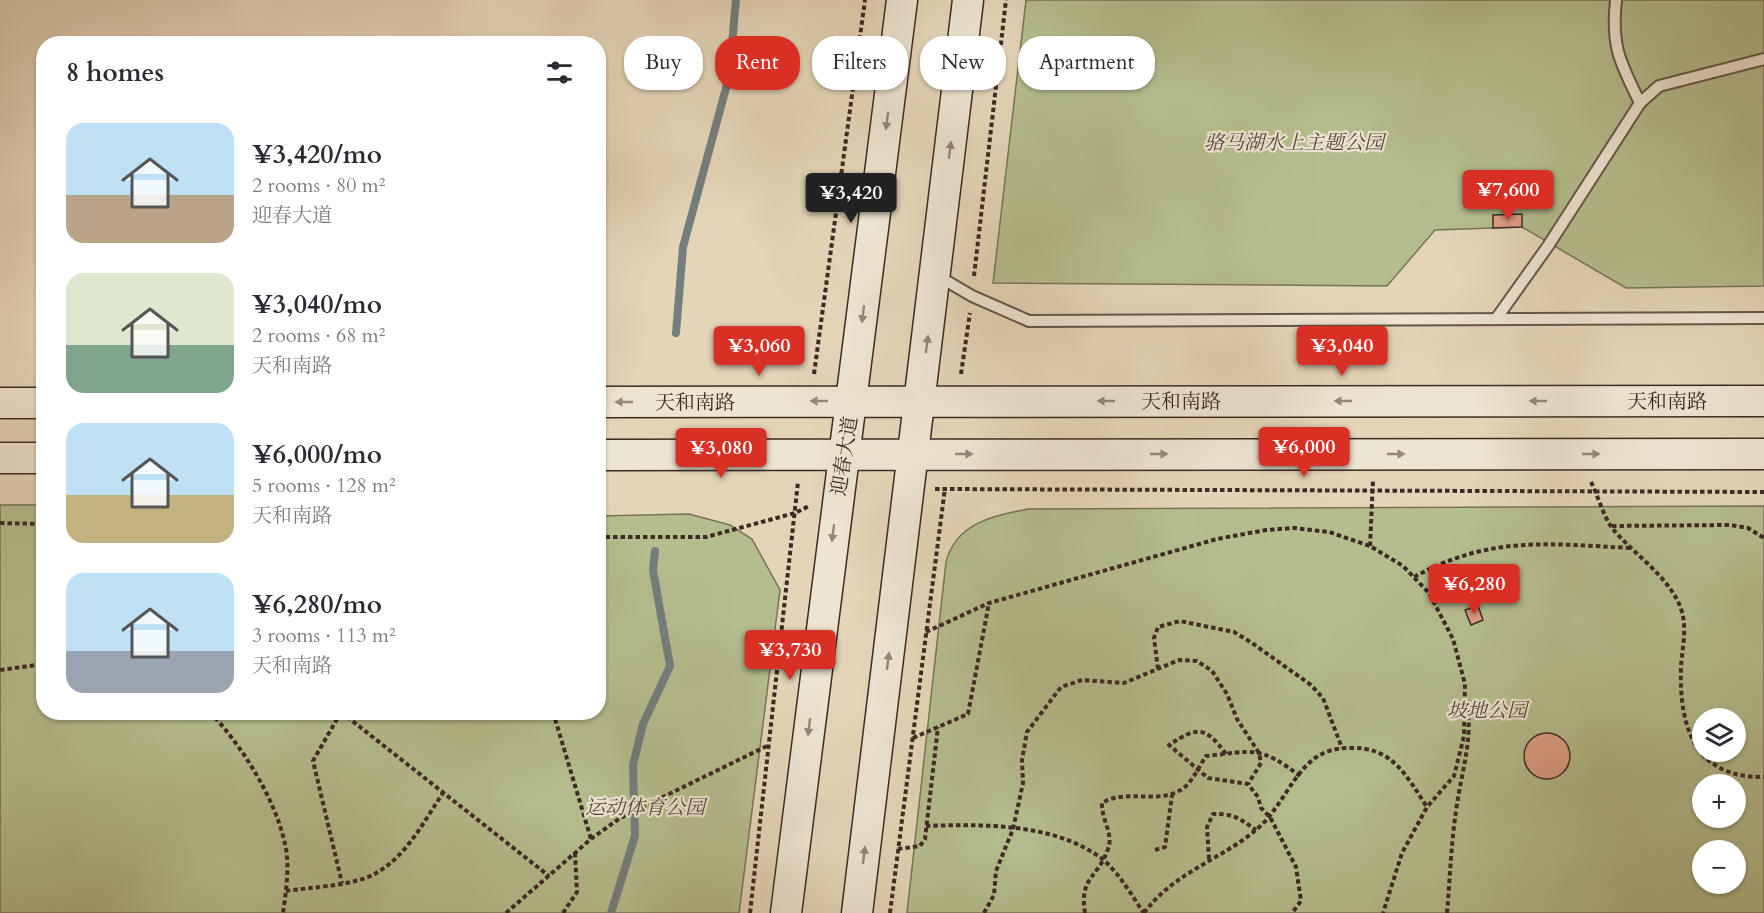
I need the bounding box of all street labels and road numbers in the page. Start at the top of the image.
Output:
street label: 天和南路 [1141,388,1221,415]
street label: 天和南路 [1627,388,1707,415]
street label: 天和南路 [655,389,735,416]
street label: 迎春大道 [825,414,864,498]

